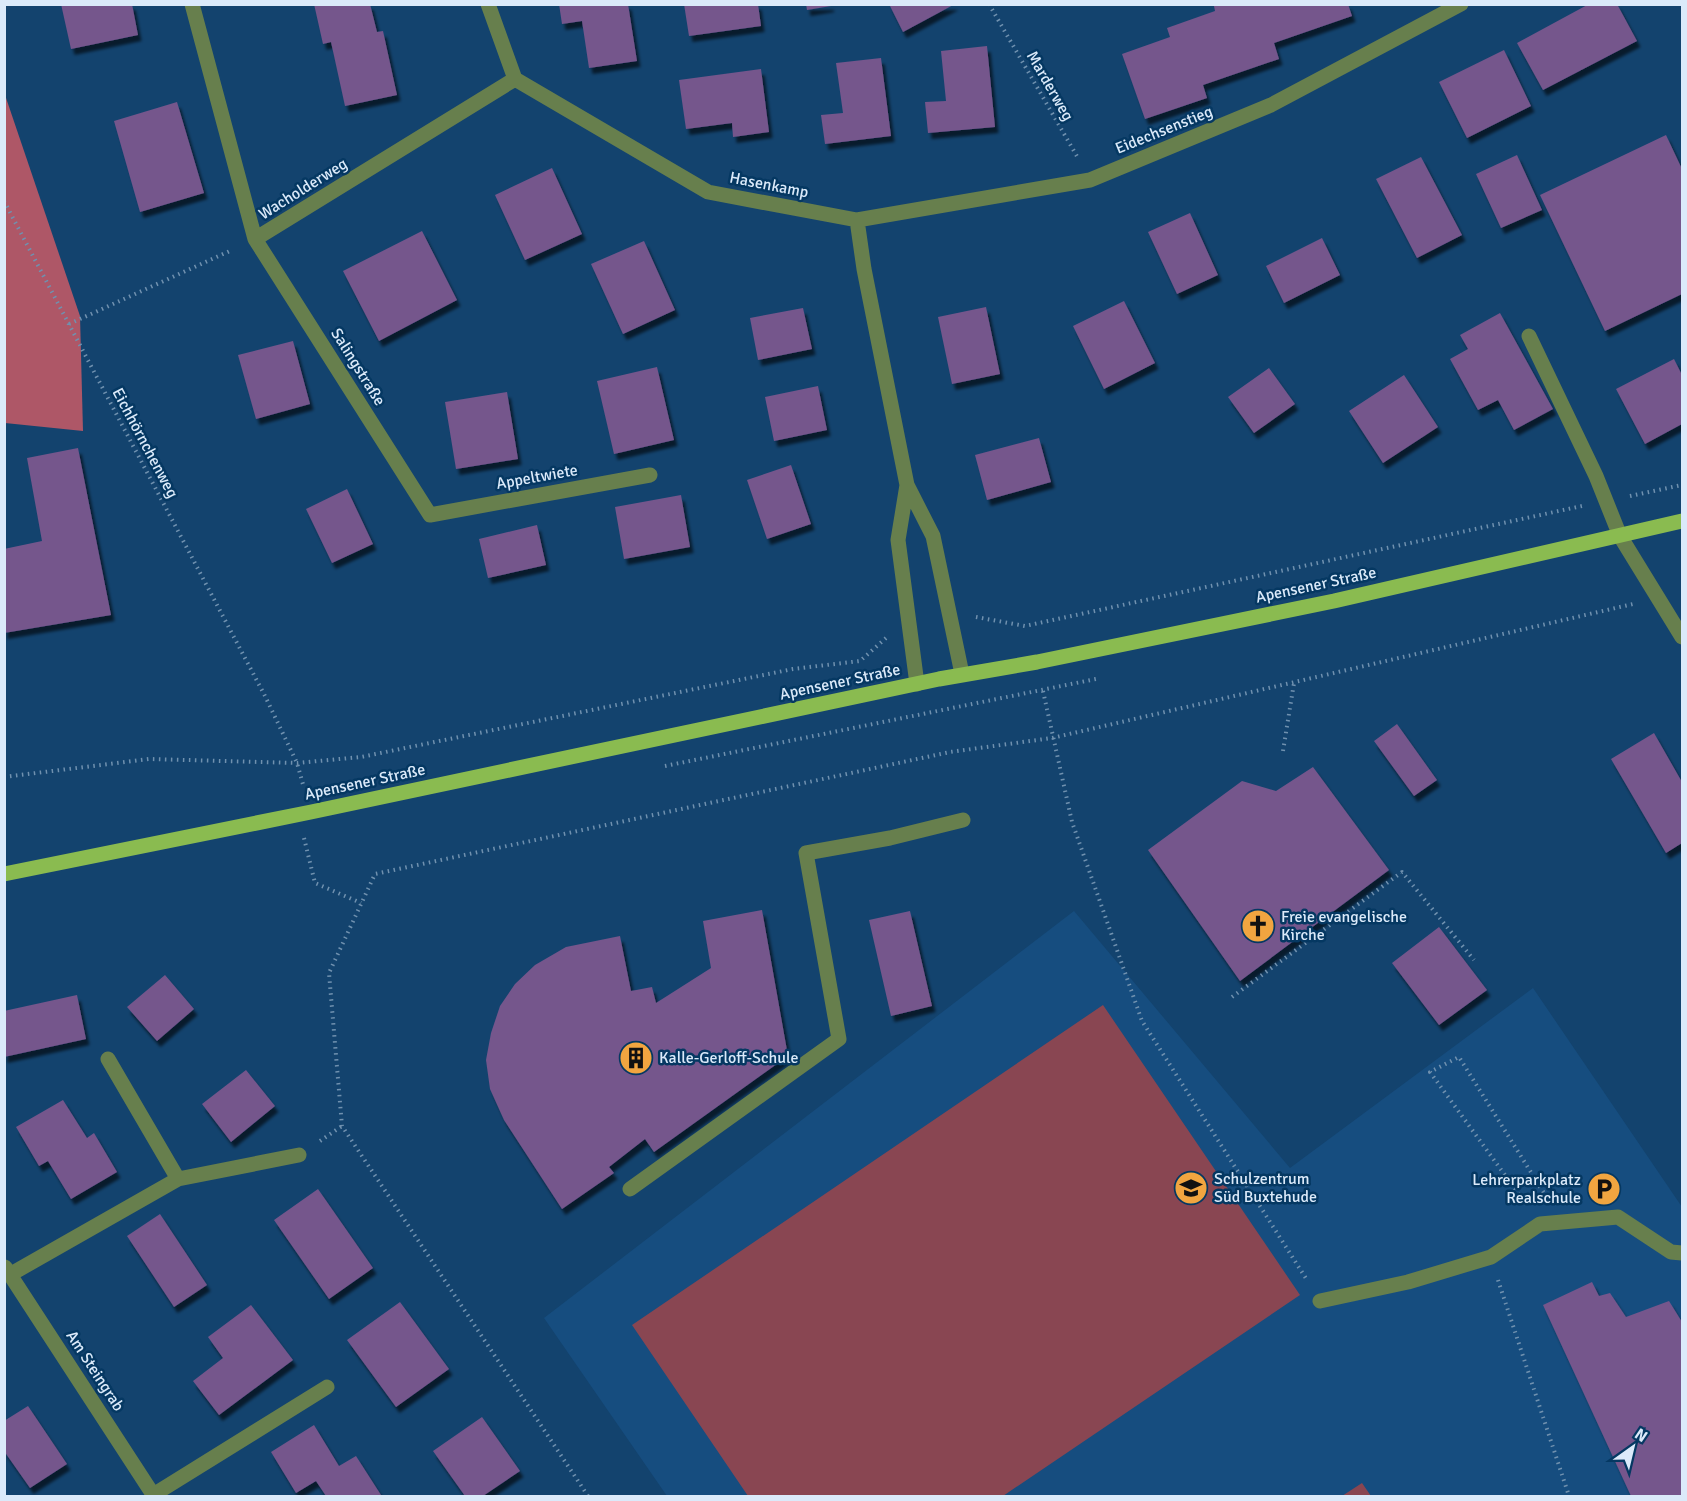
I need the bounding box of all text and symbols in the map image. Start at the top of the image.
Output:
street label: Marderweg [1022,48,1078,124]
street label: Eidechsenstieg [1112,101,1216,159]
street label: Wacholderweg [255,154,351,224]
street label: Hasenkamp [728,168,810,202]
street label: Salingstraße [326,325,390,409]
street label: Eichhörnchenweg [108,385,182,501]
street label: Appeltwiete [495,460,579,494]
street label: Apensener Straße [1254,562,1378,608]
street label: Apensener Straße [778,659,902,705]
street label: Apensener Straße [303,759,427,805]
place label: Freie evangelische Kirche [1281,907,1407,945]
church icon: Freie evangelische Kirche [1240,908,1276,944]
building icon: Kalle-Gerloff-Schule [618,1040,654,1076]
place label: Kalle-Gerloff-Schule [659,1048,799,1068]
place label: Schulzentrum Süd Buxtehude [1214,1169,1317,1207]
school or university icon: Schulzentrum Süd Buxtehude [1173,1170,1209,1206]
place label: Lehrerparkplatz Realschule [1472,1170,1581,1208]
parking icon: Lehrerparkplatz Realschule [1586,1171,1622,1207]
street label: Am Steingrab [61,1327,129,1415]
north arrow [1603,1417,1663,1477]
text: N [1631,1424,1651,1447]

